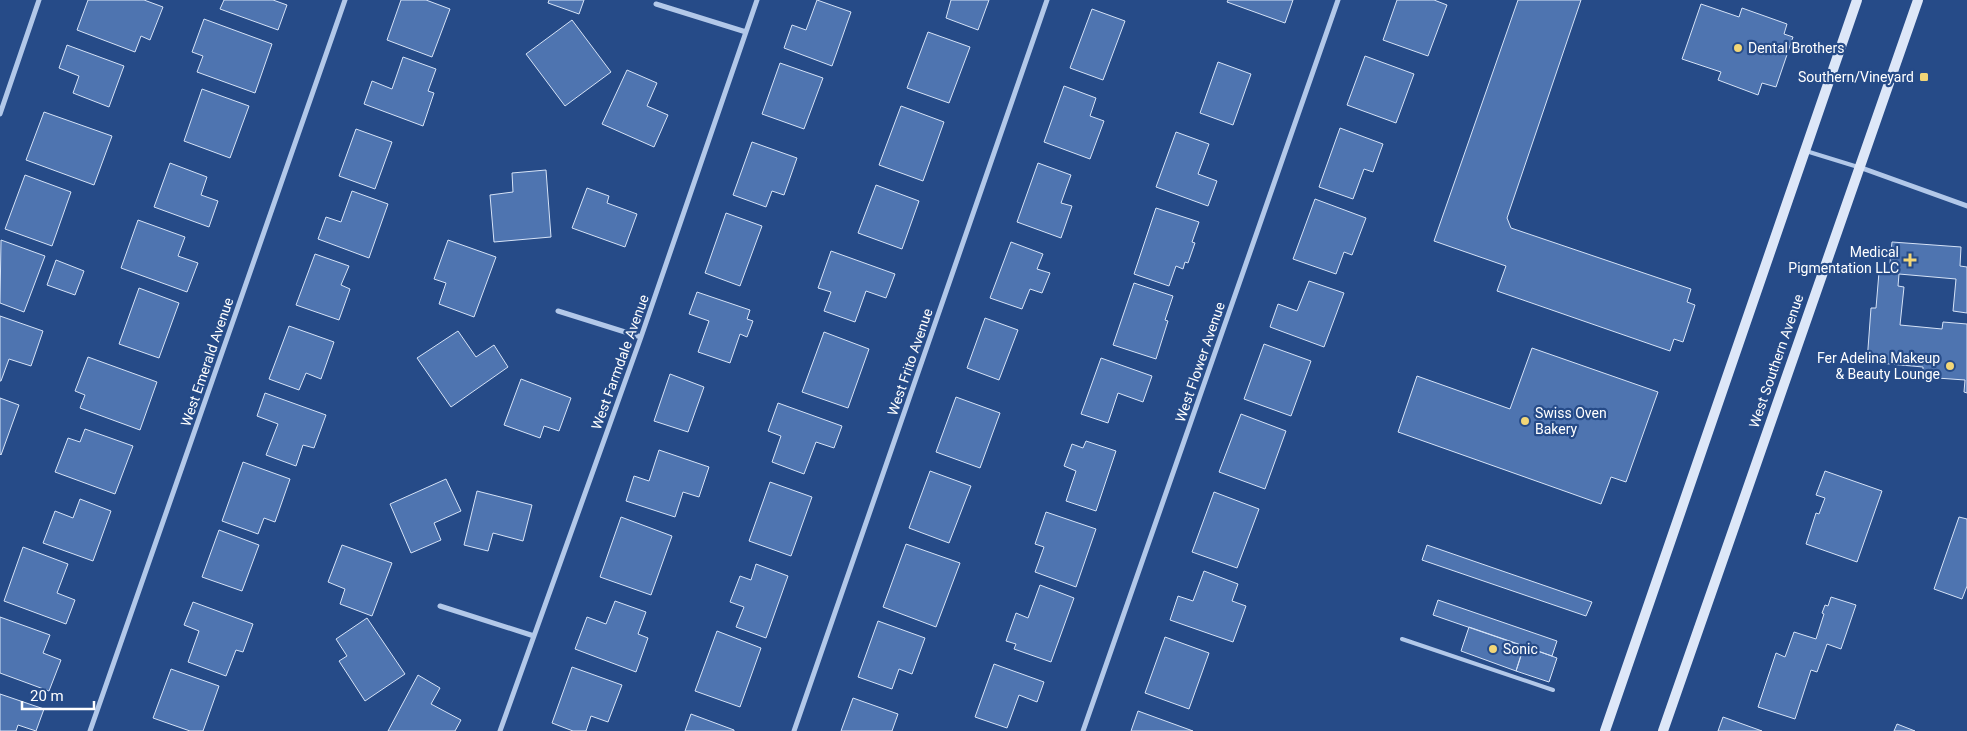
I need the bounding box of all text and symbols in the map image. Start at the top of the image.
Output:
place label: Dental Brothers [1748,40,1844,56]
marker: Dental Brothers [1732,42,1744,54]
place label: Southern/Vineyard [1798,69,1914,85]
marker: Southern/Vineyard [1918,71,1930,83]
place label: Medical Pigmentation LLC [1788,244,1899,276]
marker: Medical Pigmentation LLC [1903,253,1917,267]
street label: West Farmdale Avenue [588,292,652,432]
street label: West Southern Avenue [1746,292,1806,430]
street label: West Emerald Avenue [177,295,237,429]
street label: West Flower Avenue [1172,300,1228,424]
street label: West Frito Avenue [884,306,936,418]
place label: Fer Adelina Makeup & Beauty Lounge [1817,350,1940,382]
marker: Fer Adelina Makeup & Beauty Lounge [1944,360,1956,372]
place label: Swiss Oven Bakery [1535,405,1607,437]
marker: Swiss Oven Bakery [1519,415,1531,427]
place label: Sonic [1503,641,1538,657]
marker: Sonic [1487,643,1499,655]
scale bar [22,678,95,710]
text: 20 m [30,687,64,705]

